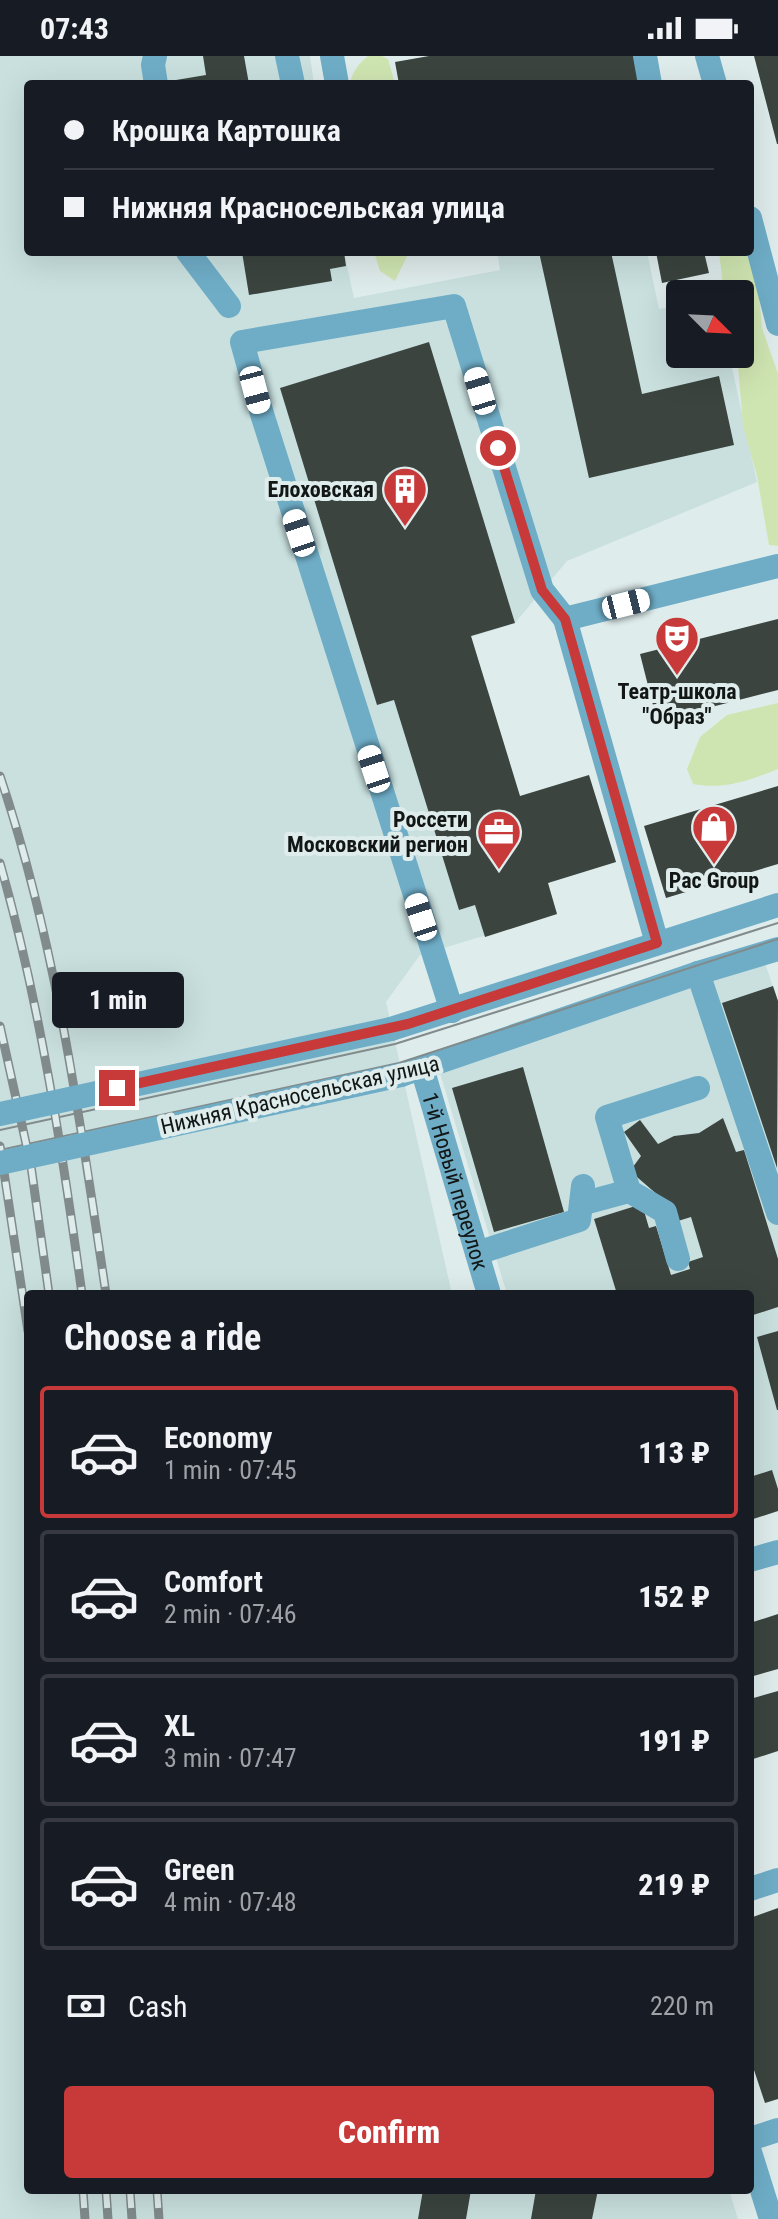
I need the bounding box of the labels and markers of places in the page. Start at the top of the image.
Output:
building icon: Елоховская [381,465,429,528]
place label: Елоховская [268,477,374,502]
theatre icon: Театр-школа "Образ" [653,614,701,677]
place label: Театр-школа "Образ" [617,679,737,729]
shop icon: Pac Group [690,803,738,866]
place label: Россети Московский регион [287,807,468,857]
office icon: Россети Московский регион [475,808,523,871]
place label: Pac Group [669,868,759,893]

